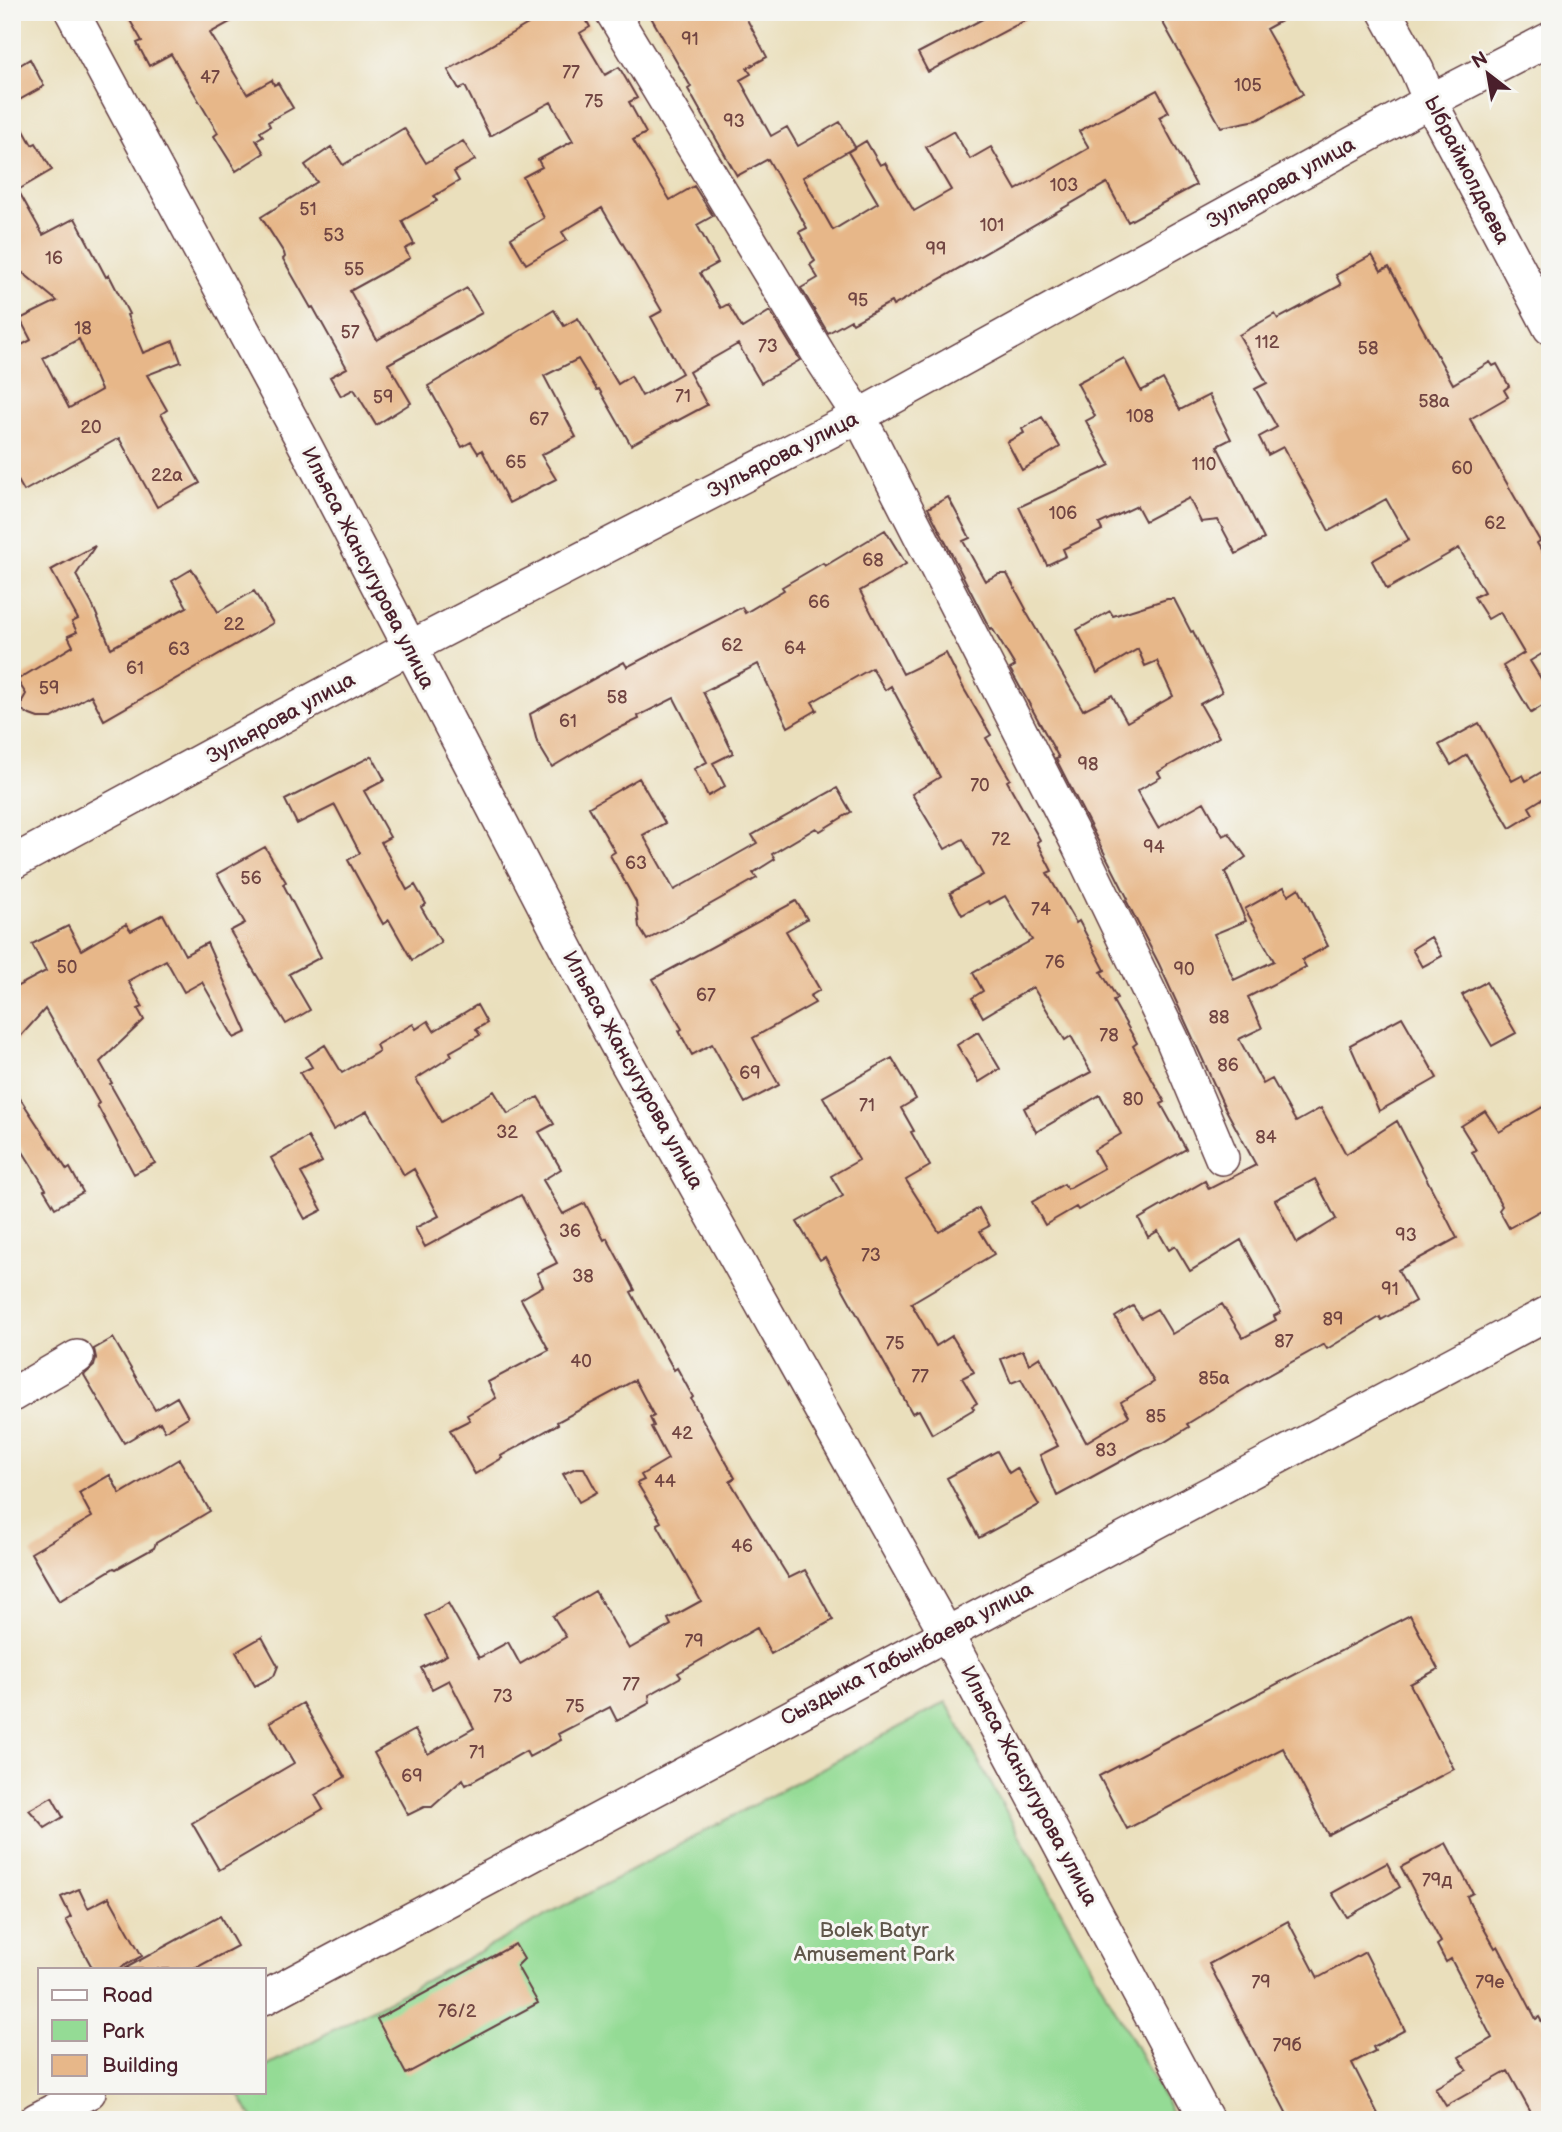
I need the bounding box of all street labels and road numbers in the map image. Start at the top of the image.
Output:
street label: Ыбраймолдаева [1419,91,1516,249]
street label: Зульярова улица [1202,132,1360,234]
street label: Зульярова улица [703,406,863,504]
street label: Ильяса Жансугурова улица [296,443,440,694]
street label: Зульярова улица [202,667,360,769]
street label: Ильяса Жансугурова улица [557,947,709,1194]
street label: Сыздыка Табынбаева улица [777,1576,1038,1731]
street label: Ильяса Жансугурова улица [955,1662,1103,1911]

